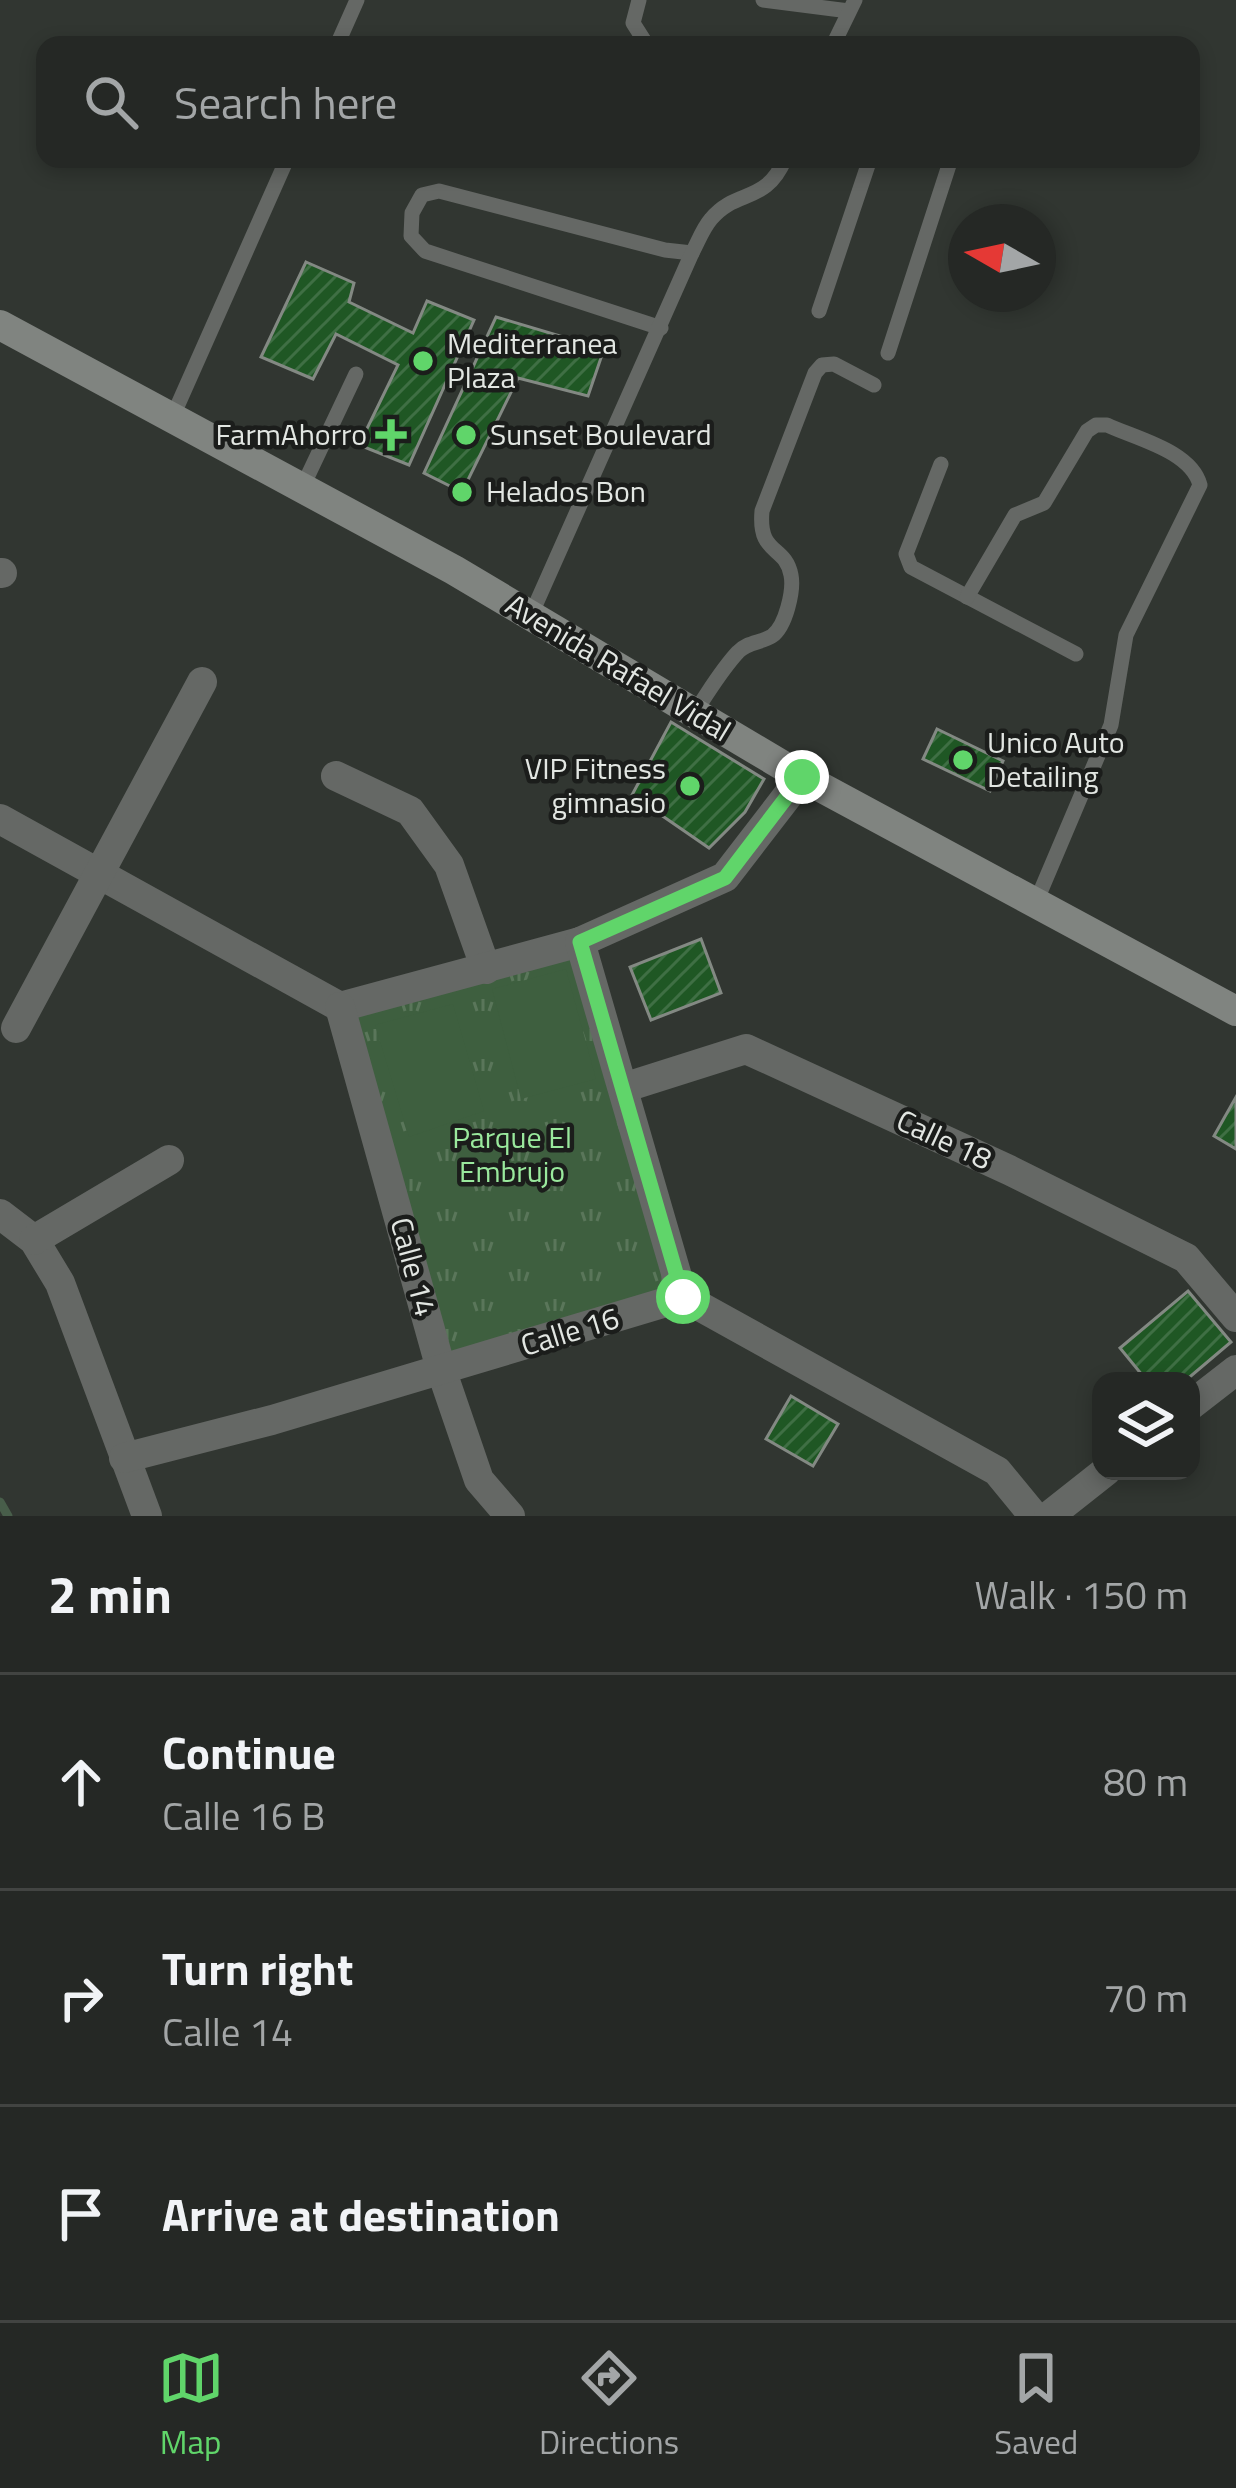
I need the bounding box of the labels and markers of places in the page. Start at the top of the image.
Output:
place label: Mediterranea Plaza [447,320,617,400]
marker: Mediterranea Plaza [410,348,436,374]
place label: FarmAhorro [216,411,367,457]
place label: Sunset Boulevard [490,411,712,457]
marker: FarmAhorro [378,422,404,448]
marker: Sunset Boulevard [453,422,479,448]
place label: Helados Bon [486,468,646,514]
marker: Helados Bon [449,479,475,505]
place label: Unico Auto Detailing [987,719,1125,799]
place label: VIP Fitness gimnasio [525,745,666,825]
marker: Unico Auto Detailing [950,747,976,773]
marker: VIP Fitness gimnasio [677,773,703,799]

